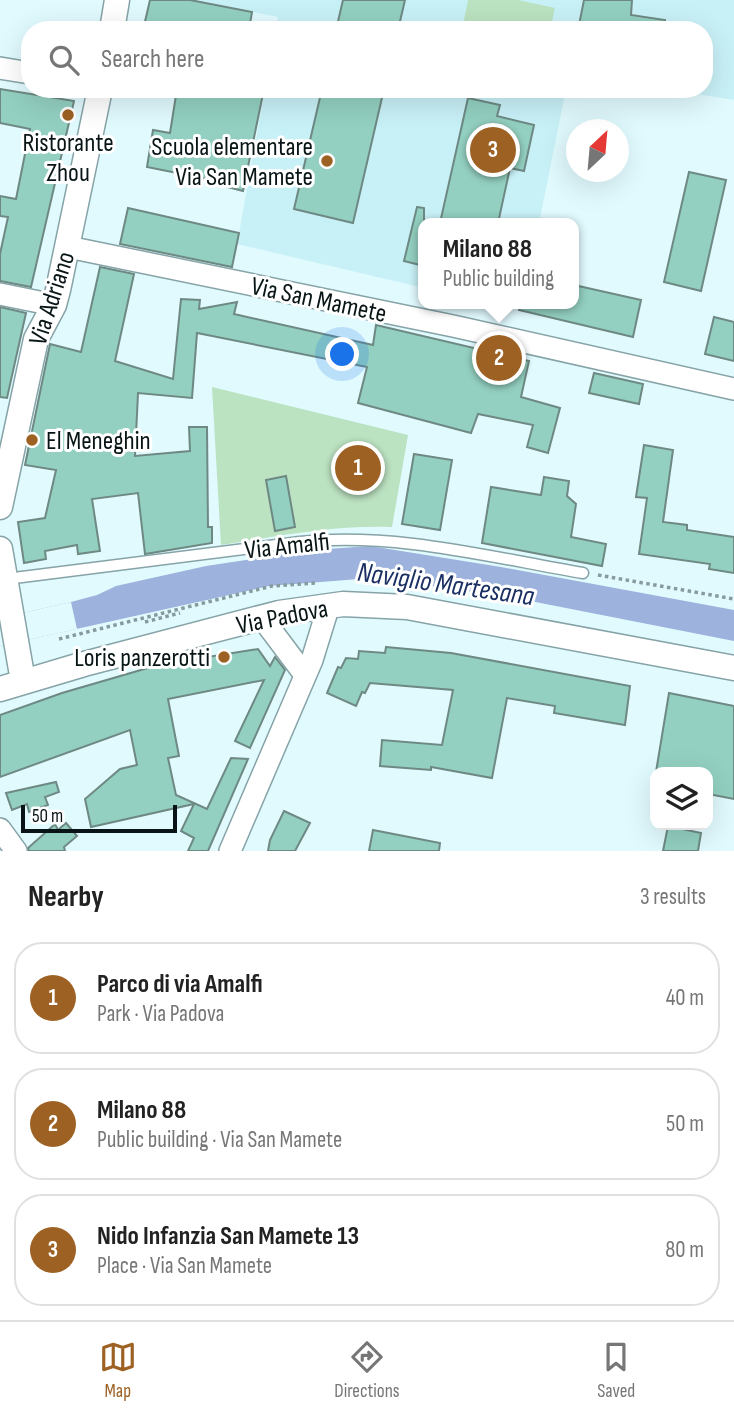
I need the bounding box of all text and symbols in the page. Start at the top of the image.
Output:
search box [21,21,713,98]
icon: search [45,41,83,79]
text: Search here [101,44,204,75]
marker: Ristorante Zhou [60,107,76,123]
north arrow [566,119,629,182]
pin: 3 [470,124,516,176]
place label: Ristorante Zhou [22,128,114,189]
place label: Scuola elementare Via San Mamete [151,132,313,193]
marker: Scuola elementare Via San Mamete [319,153,335,169]
popup [418,218,579,309]
text: Milano 88 [443,234,532,265]
street label: Via Adriano [23,248,82,349]
text: Public building [443,265,554,293]
street label: Via San Mamete [248,271,389,330]
pin: 2 [476,332,522,384]
your location [325,337,359,371]
place label: El Meneghin [46,426,151,457]
marker: El Meneghin [24,432,40,448]
pin: 1 [335,442,381,494]
street label: Via Amalfi [243,527,331,566]
water label: Naviglio Martesana [355,556,537,613]
street label: Via Padova [234,593,331,642]
place label: Loris panzerotti [74,643,210,674]
marker: Loris panzerotti [216,649,232,665]
map controls [650,767,713,830]
button: layers [650,767,713,830]
scale bar [21,802,177,834]
text: 50 m [32,805,63,828]
text: Nearby [28,879,104,915]
text: 3 results [640,883,706,911]
text: Parco di via Amalfi [97,969,263,1000]
text: 1 [48,984,58,1012]
text: 40 m [666,984,704,1012]
text: Park · Via Padova [97,1000,224,1028]
text: Milano 88 [97,1095,186,1126]
text: 2 [48,1110,58,1138]
text: 50 m [666,1110,704,1138]
text: Public building · Via San Mamete [97,1126,342,1154]
text: Nido Infanzia San Mamete 13 [97,1221,359,1252]
text: 3 [48,1236,58,1264]
text: 80 m [665,1236,704,1264]
text: Place · Via San Mamete [97,1252,272,1280]
tab: Map [99,1338,137,1403]
tab: Directions [334,1338,400,1403]
tab: Saved [597,1338,635,1403]

